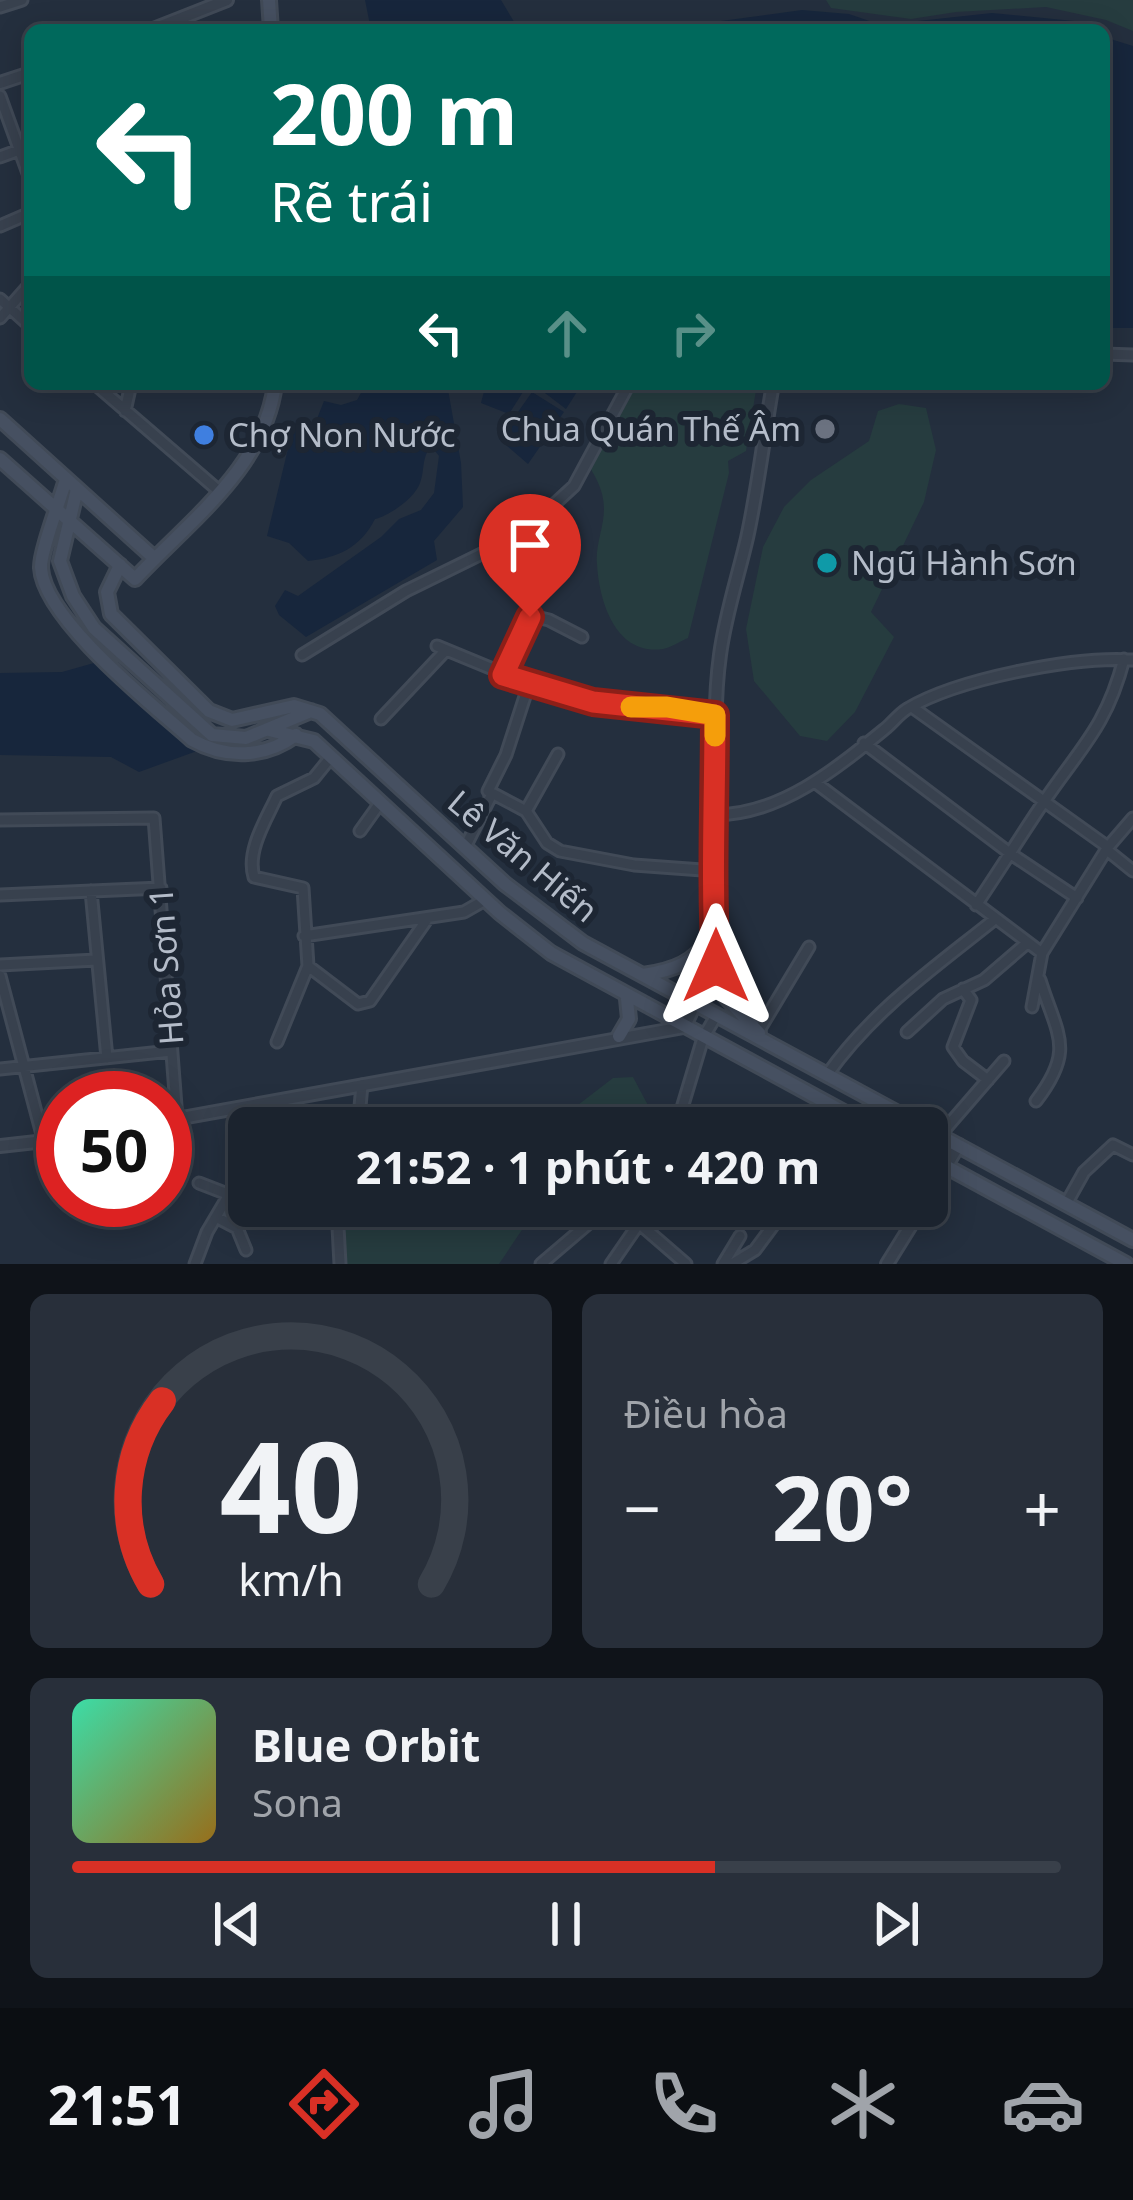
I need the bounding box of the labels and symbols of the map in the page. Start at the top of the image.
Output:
place label: Chùa Quán Thế Âm [501,406,801,451]
place label: Chợ Non Nước [228,412,456,457]
marker: Chùa Quán Thế Âm [812,416,838,442]
marker: Chợ Non Nước [191,422,217,448]
pin [479,494,581,617]
place label: Ngũ Hành Sơn [851,540,1077,585]
marker: Ngũ Hành Sơn [814,550,840,576]
street label: Lê Văn Hiến [439,780,608,932]
street label: Hỏa Sơn 1 [138,886,193,1046]
position arrow [653,903,779,1029]
speed limit sign: 50 [36,1071,192,1227]

